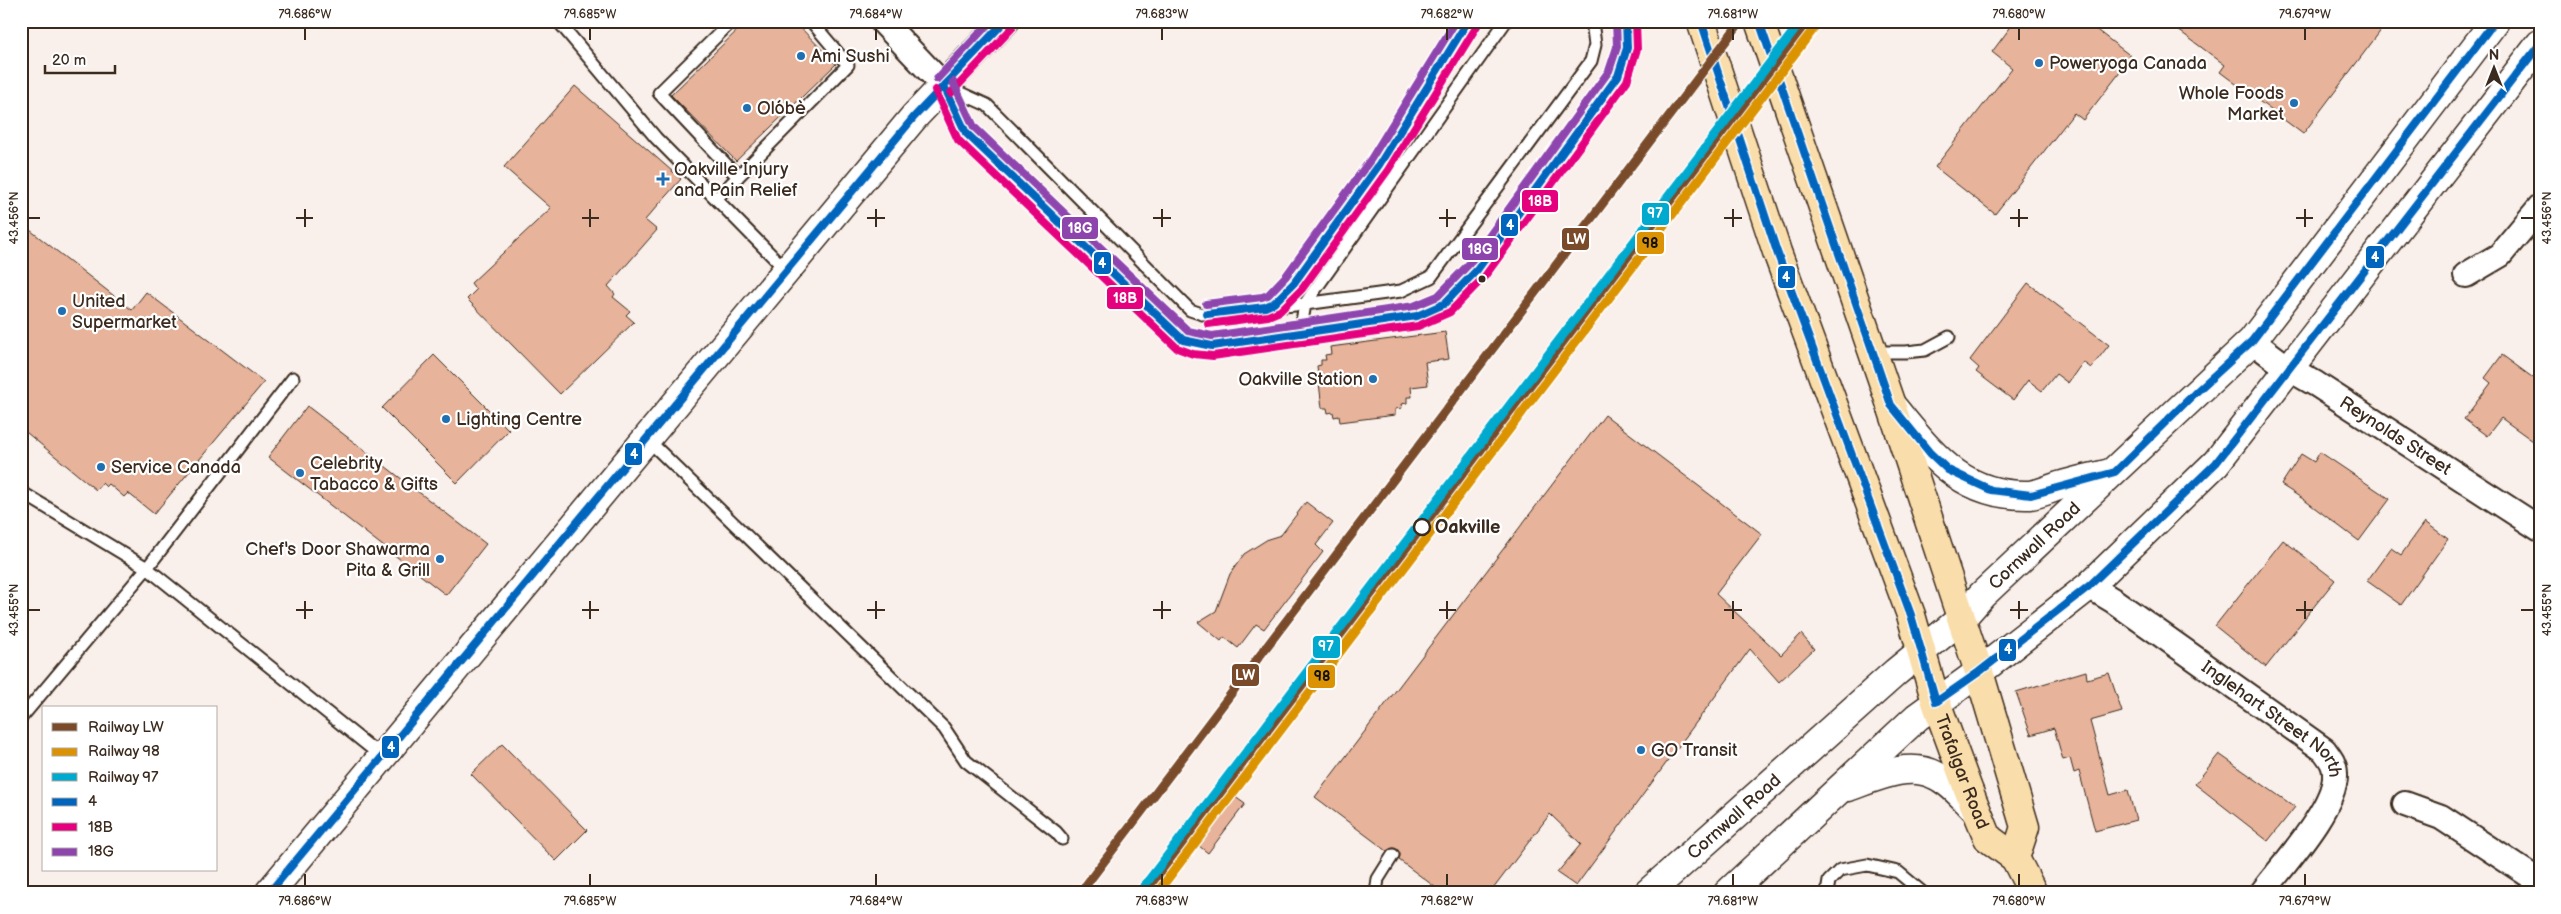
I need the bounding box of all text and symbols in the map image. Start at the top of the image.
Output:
text: 79.686°W [278,7,332,22]
text: 79.685°W [564,7,616,22]
text: 79.684°W [850,7,902,22]
text: 79.683°W [1135,7,1189,22]
text: 79.682°W [1421,7,1473,22]
text: 79.681°W [1708,7,1758,22]
text: 79.680°W [1992,7,2046,22]
text: 79.679°W [2279,7,2331,22]
scale bar [45,42,115,74]
north arrow [2468,42,2518,92]
place label: Ami Sushi [811,46,890,67]
text: N [2489,47,2499,64]
marker: Ami Sushi [795,50,807,62]
text: 20 m [52,51,86,70]
place label: Poweryoga Canada [2049,53,2207,74]
marker: Poweryoga Canada [2033,57,2045,69]
place label: Whole Foods Market [2179,83,2284,125]
marker: Whole Foods Market [2288,97,2300,109]
place label: Olóbè [757,98,806,119]
marker: Olóbè [741,102,753,114]
place label: Oakville Injury and Pain Relief [674,159,798,201]
marker: Oakville Injury and Pain Relief [656,172,670,186]
line badge: 18B [1521,189,1559,213]
text: 43.456°N [7,192,22,244]
text: 43.456°N [2540,192,2555,244]
text: 18B [1528,193,1552,210]
line badge: 97 [1641,202,1670,226]
text: 97 [1647,205,1663,222]
line badge: 4 [1500,213,1519,237]
line badge: 18G [1061,216,1099,240]
text: 4 [1506,217,1515,234]
text: 18G [1068,220,1092,237]
line badge: LW [1561,227,1590,251]
text: LW [1566,231,1586,248]
line badge: 98 [1636,231,1665,255]
text: 98 [1642,235,1658,252]
line badge: 18G [1461,237,1499,261]
text: 18G [1468,241,1492,258]
line badge: 4 [2365,245,2385,269]
text: 4 [2371,249,2380,266]
line badge: 4 [1093,251,1112,275]
text: 4 [1098,255,1107,272]
line badge: 4 [1777,265,1796,289]
text: 4 [1782,269,1791,286]
unlabelled marker [1477,274,1487,284]
line badge: 18B [1106,286,1144,310]
text: 18B [1113,290,1137,307]
place label: United Supermarket [72,291,177,333]
marker: United Supermarket [56,305,68,317]
place label: Oakville Station [1238,369,1363,390]
marker: Oakville Station [1367,373,1379,385]
street label: Reynolds Street [2335,392,2455,480]
place label: Lighting Centre [456,409,582,430]
marker: Lighting Centre [440,413,452,425]
line badge: 4 [624,442,643,466]
text: 4 [630,446,639,463]
place label: Celebrity Tabacco & Gifts [310,453,438,495]
place label: Service Canada [111,457,241,478]
marker: Service Canada [95,461,107,473]
marker: Celebrity Tabacco & Gifts [294,467,306,479]
street label: Cornwall Road [1985,498,2085,594]
place label: Oakville [1435,517,1500,538]
marker: Oakville [1413,518,1431,536]
place label: Chef's Door Shawarma Pita & Grill [245,539,430,581]
marker: Chef's Door Shawarma Pita & Grill [434,553,446,565]
text: 43.455°N [7,584,22,636]
text: 43.455°N [2540,584,2555,636]
line badge: 97 [1312,635,1341,659]
text: 97 [1318,638,1334,655]
line badge: 4 [1998,638,2017,662]
text: 4 [2004,641,2013,658]
street label: Inglehart Street North [2197,656,2345,778]
line badge: LW [1231,663,1260,687]
line badge: 98 [1307,664,1336,689]
text: LW [1235,667,1255,684]
text: 98 [1314,668,1330,685]
legend [42,706,218,872]
street label: Trafalgar Road [1930,712,1993,832]
text: Railway LW [88,718,164,737]
line badge: 4 [381,735,400,759]
text: 4 [387,739,396,756]
place label: GO Transit [1651,740,1738,761]
text: Railway 98 [88,742,160,761]
marker: GO Transit [1635,744,1647,756]
text: Railway 97 [88,768,159,787]
street label: Cornwall Road [1683,770,1785,864]
text: 4 [88,792,97,811]
text: 18B [88,818,113,837]
text: 18G [88,842,114,861]
text: 79.686°W [278,894,332,909]
text: 79.685°W [564,894,616,909]
text: 79.684°W [850,894,902,909]
text: 79.683°W [1135,894,1189,909]
text: 79.682°W [1421,894,1473,909]
text: 79.681°W [1708,894,1758,909]
text: 79.680°W [1992,894,2046,909]
text: 79.679°W [2279,894,2331,909]

